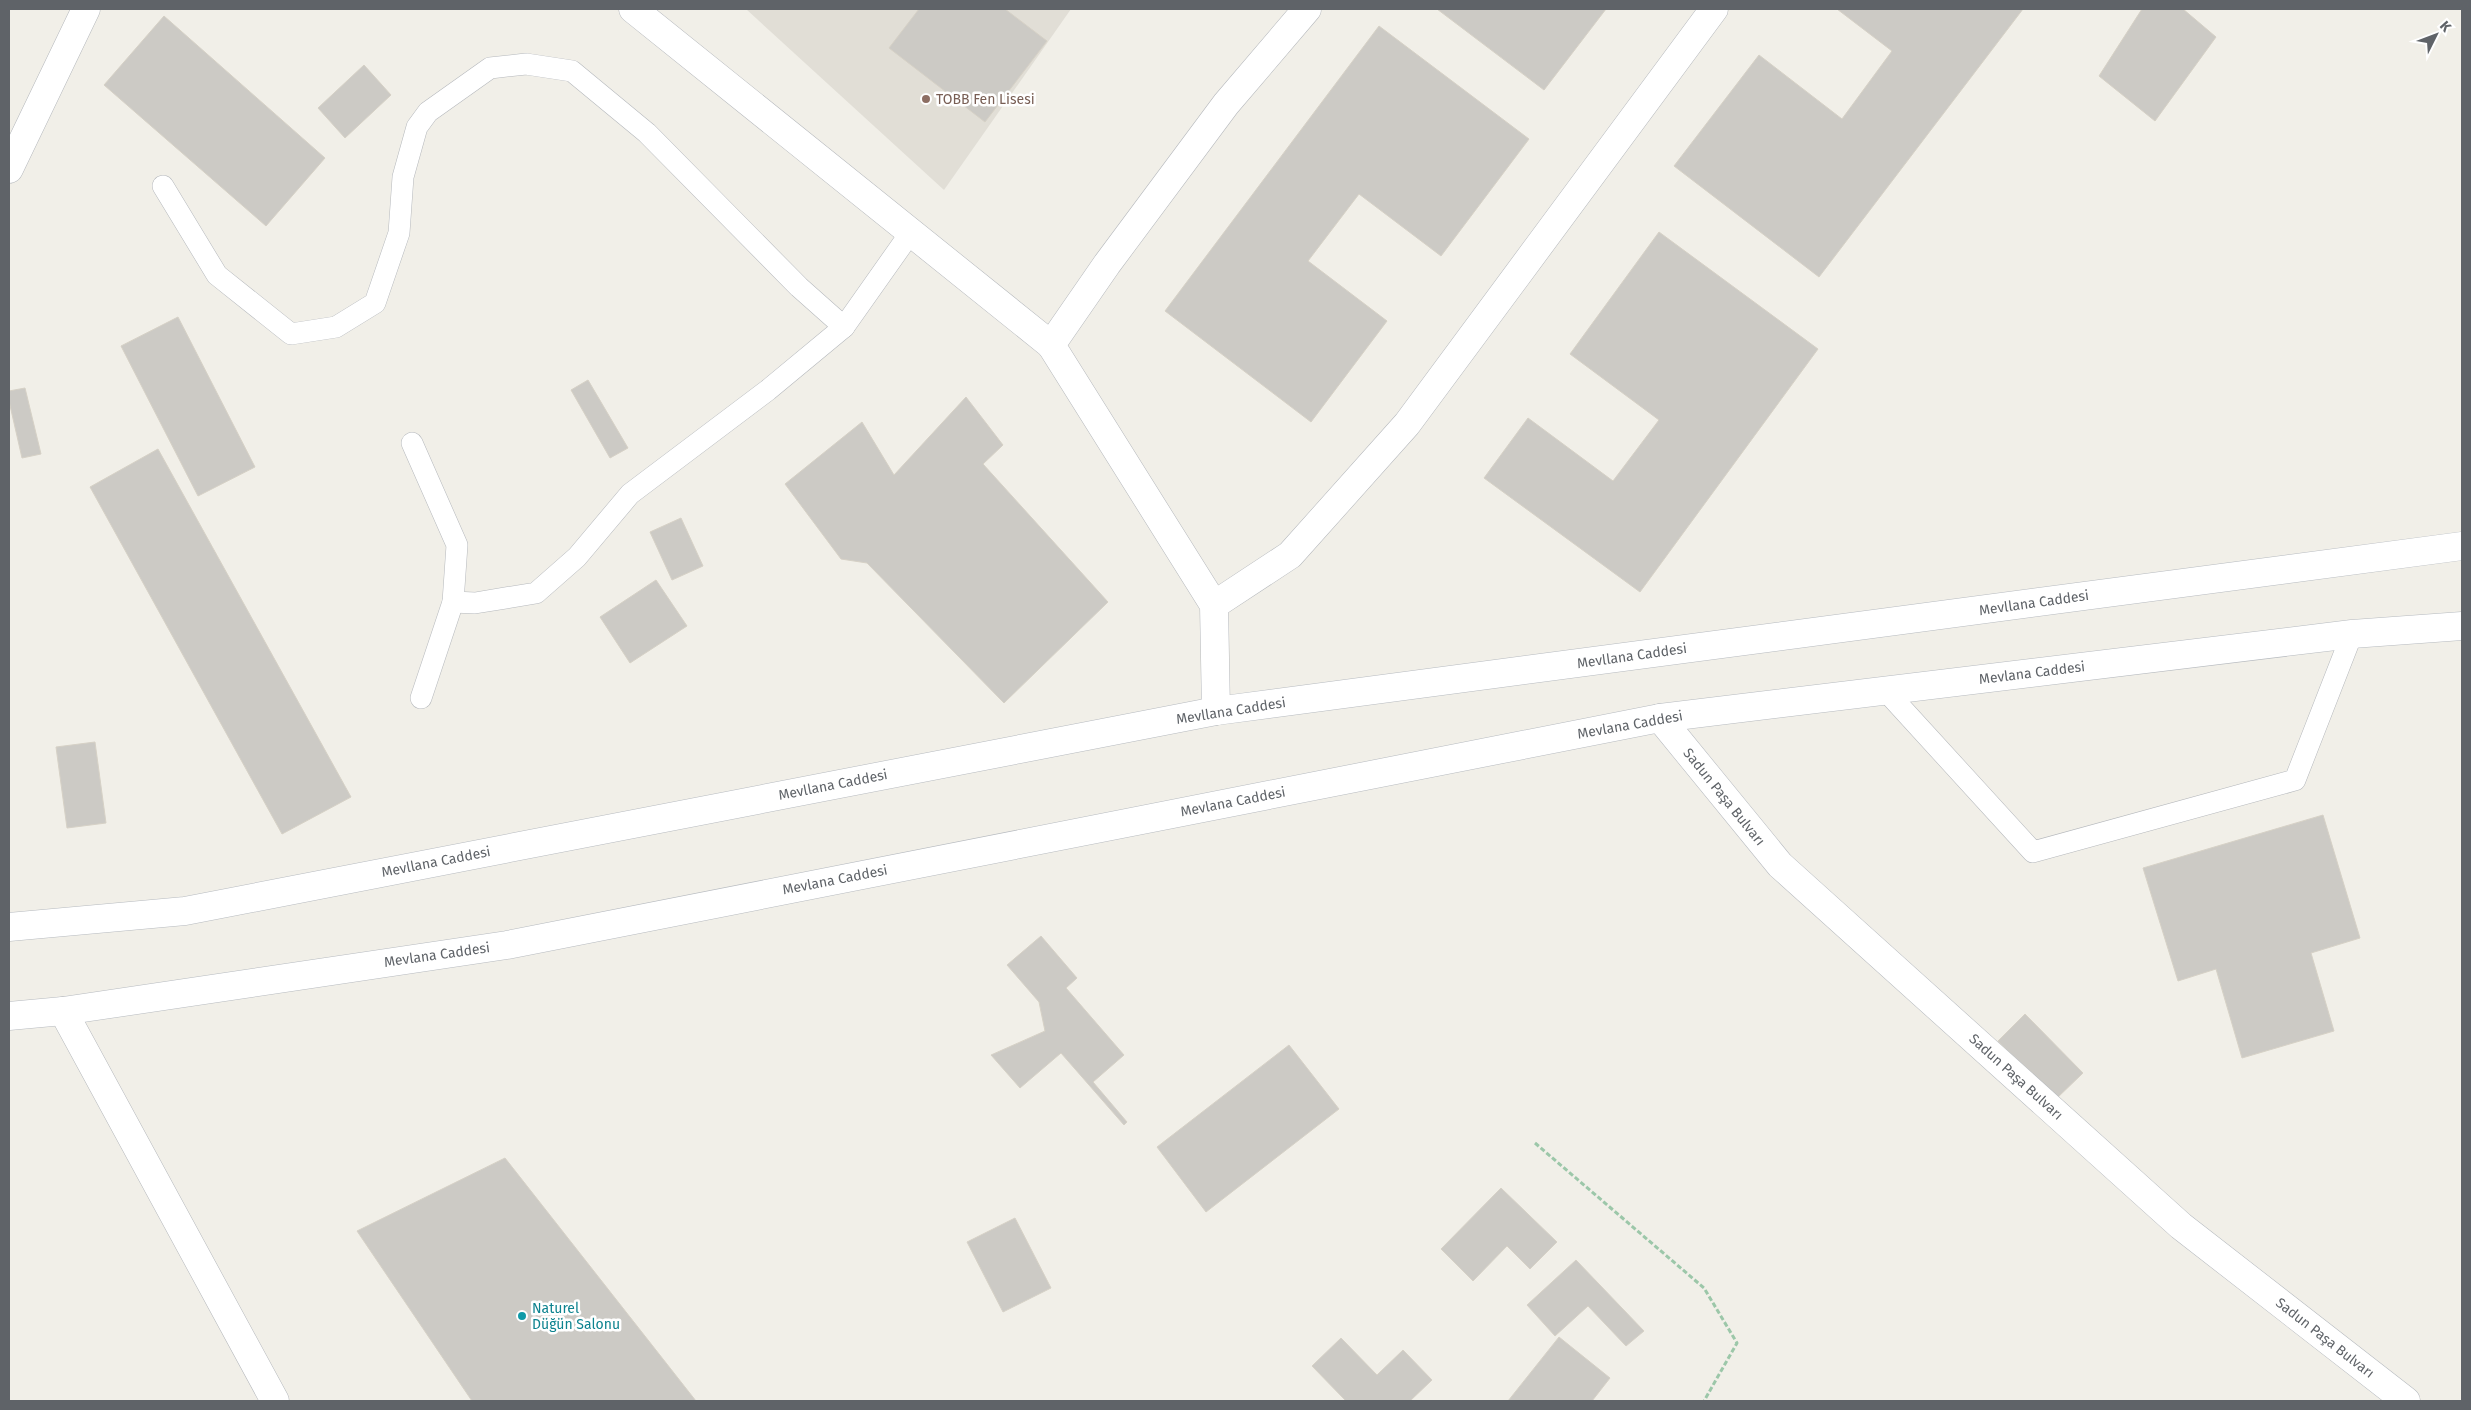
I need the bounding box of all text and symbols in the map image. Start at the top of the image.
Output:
north arrow [2411,10,2461,60]
text: K [2436,18,2455,36]
place label: TOBB Fen Lisesi [936,91,1035,108]
marker: TOBB Fen Lisesi [920,93,932,105]
street label: Mevllana Caddesi [1978,587,2090,619]
street label: Mevllana Caddesi [1576,640,1688,672]
street label: Mevlana Caddesi [1978,658,2086,688]
street label: Mevllana Caddesi [1175,694,1287,728]
street label: Mevlana Caddesi [1576,707,1684,743]
street label: Sadun Paşa Bulvarı [1679,745,1769,849]
street label: Mevllana Caddesi [777,766,889,804]
street label: Mevlana Caddesi [1179,783,1287,821]
street label: Mevllana Caddesi [380,843,492,881]
street label: Mevlana Caddesi [781,861,889,899]
street label: Mevlana Caddesi [383,939,491,971]
street label: Sadun Paşa Bulvarı [1966,1030,2066,1124]
street label: Sadun Paşa Bulvarı [2272,1294,2378,1382]
place label: Naturel Düğün Salonu [532,1300,620,1333]
marker: Naturel Düğün Salonu [516,1310,528,1322]

